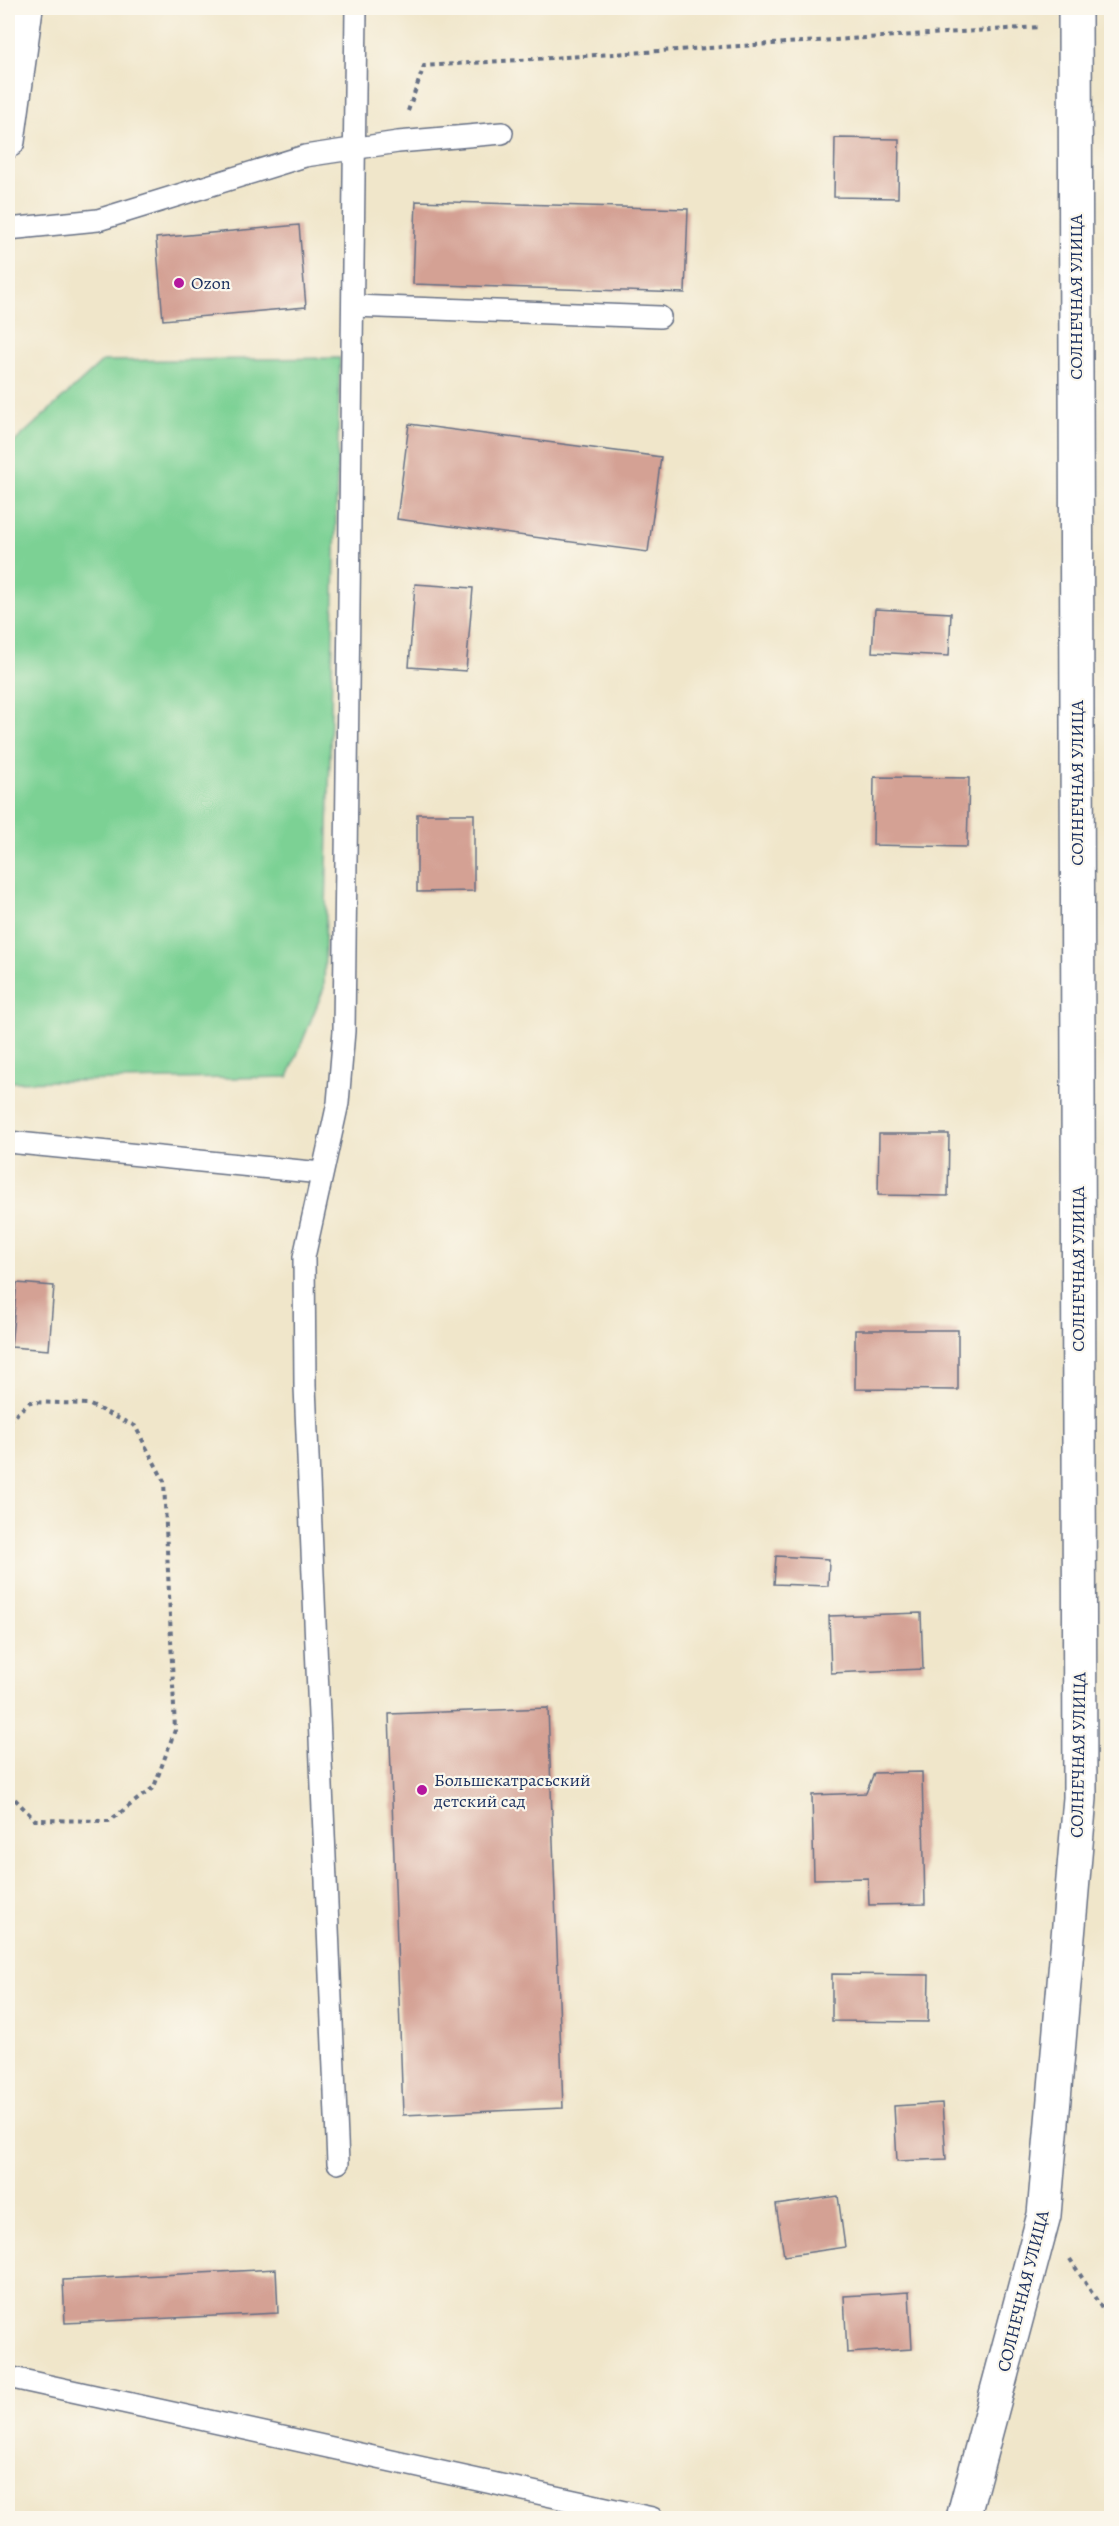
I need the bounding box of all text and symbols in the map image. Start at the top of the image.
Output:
street label: СОЛНЕЧНАЯ УЛИЦА [1064,214,1088,380]
place label: Ozon [191,271,231,295]
marker: Ozon [172,276,186,290]
street label: СОЛНЕЧНАЯ УЛИЦА [1065,700,1089,866]
street label: СОЛНЕЧНАЯ УЛИЦА [1066,1186,1090,1352]
street label: СОЛНЕЧНАЯ УЛИЦА [1065,1671,1091,1838]
place label: Большекатрасьский детский сад [433,1768,591,1813]
marker: Большекатрасьский детский сад [415,1783,429,1797]
street label: СОЛНЕЧНАЯ УЛИЦА [991,2207,1055,2374]

